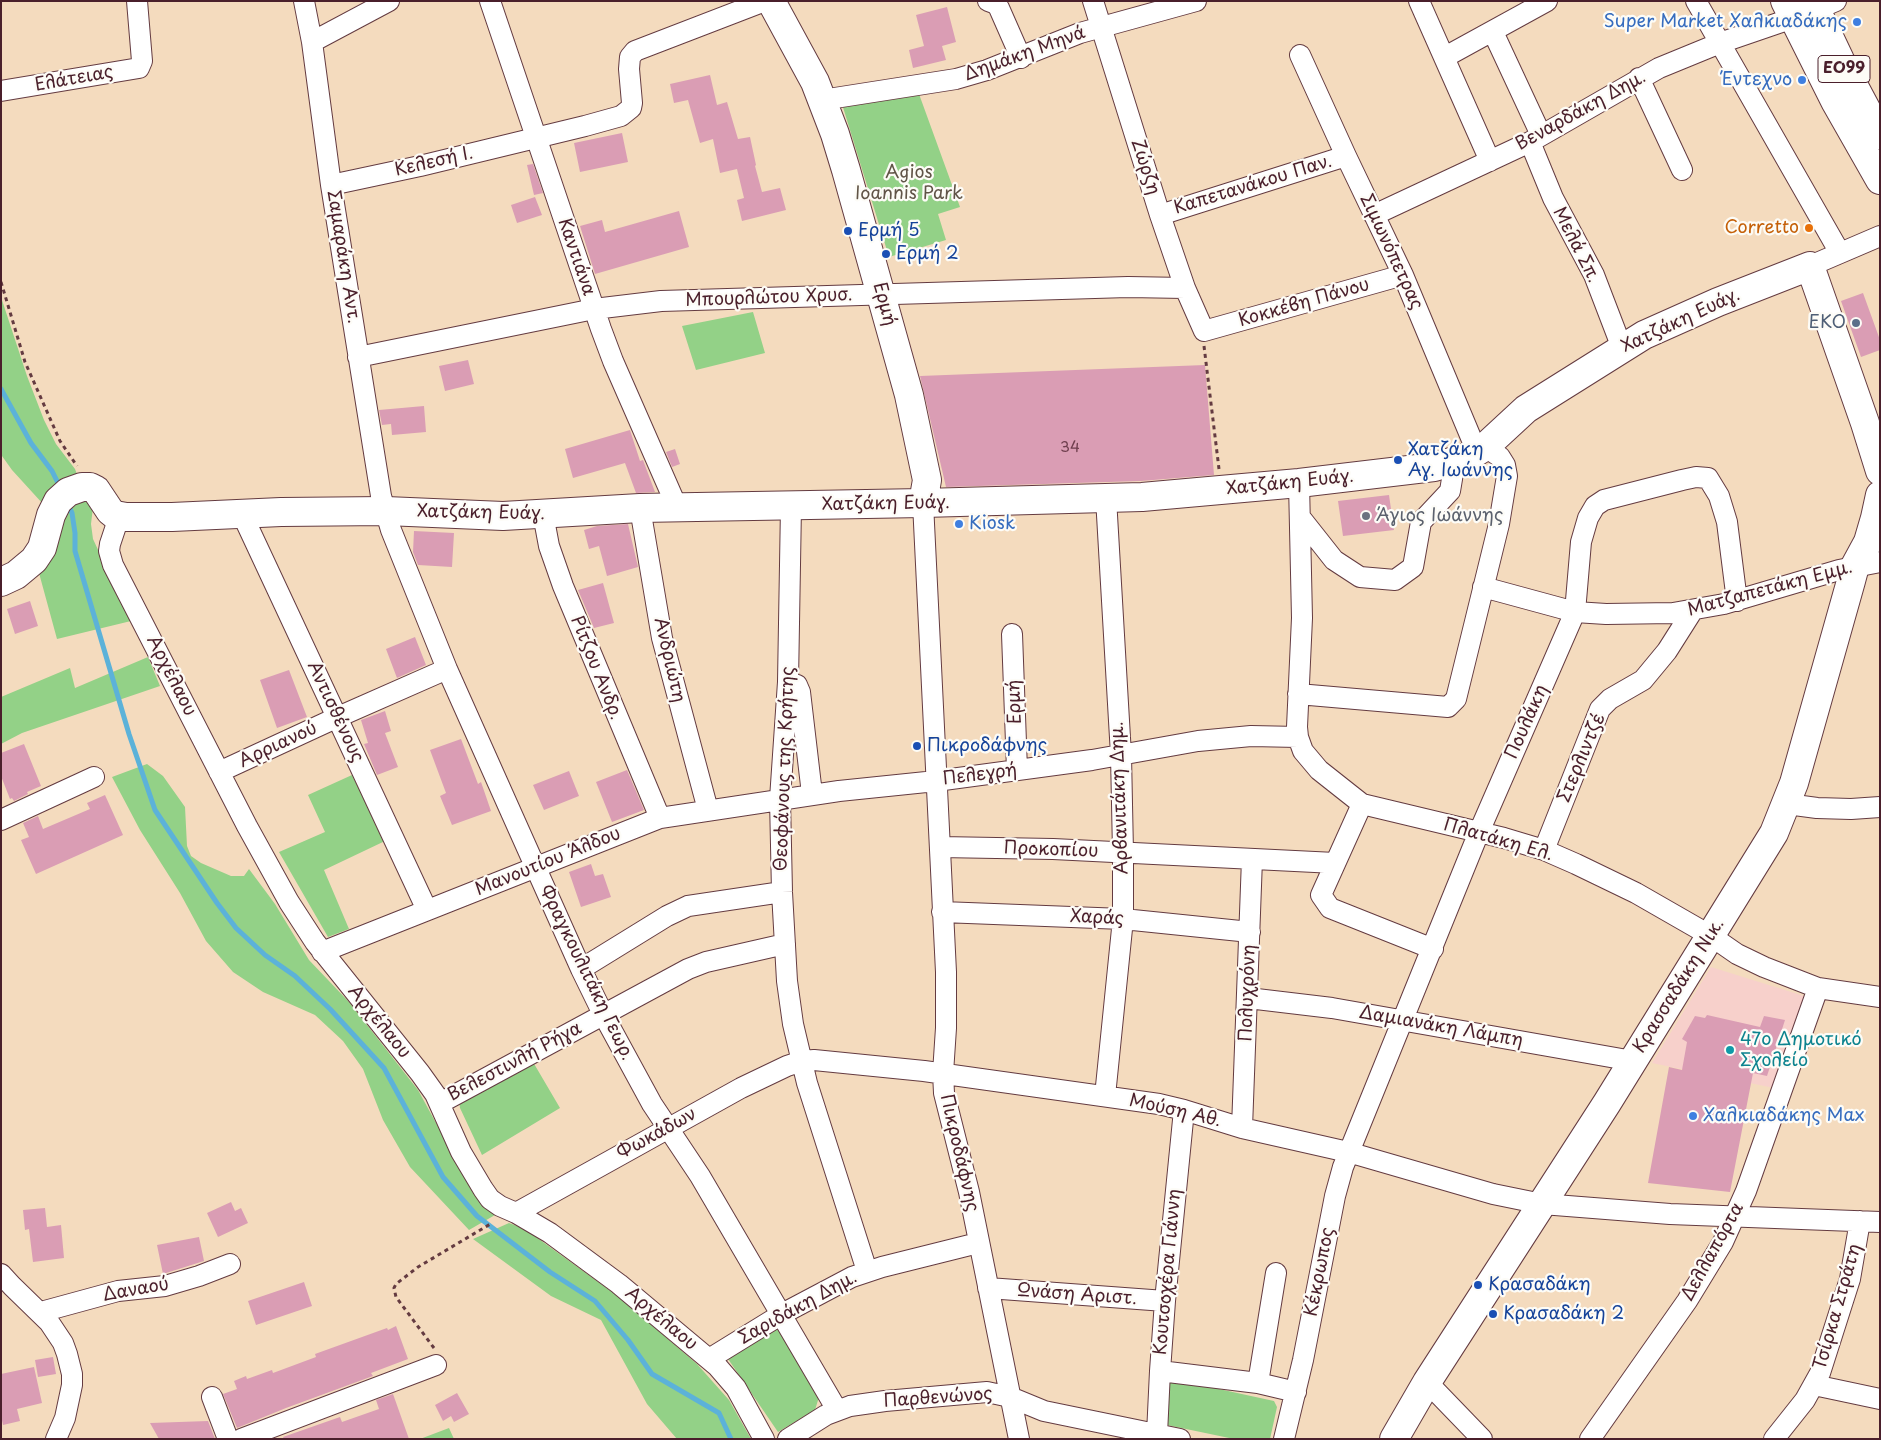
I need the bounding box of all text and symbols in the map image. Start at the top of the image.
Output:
place label: Super Market Χαλκιαδάκης [1604,11,1847,33]
marker: Super Market Χαλκιαδάκης [1851,16,1863,28]
street label: Δημάκη Μηνά [961,22,1089,86]
road number: ΕΟ99 [1818,56,1870,82]
street label: Ελάτειας [33,61,115,97]
street label: Βεναρδάκη Δημ. [1512,66,1650,156]
place label: Έντεχνο [1722,69,1792,91]
marker: Έντεχνο [1796,74,1808,86]
street label: Ζώρζη [1126,136,1164,198]
street label: Κελεσή Ι. [393,143,475,181]
street label: Καπετανάκου Παν. [1171,151,1335,219]
park label: Agios Ioannis Park [855,162,963,204]
street label: Σαμαράκη Αντ. [322,189,364,325]
street label: Σιμωνόπετρας [1355,191,1427,313]
street label: Μελά Σπ. [1548,204,1604,286]
street label: Καντιάνα [553,215,599,299]
place label: Corretto [1724,217,1799,239]
place label: Ερμή 5 [858,220,920,242]
marker: Corretto [1803,222,1815,234]
marker: Ερμή 5 [842,225,854,237]
place label: Ερμή 2 [896,243,959,265]
marker: Ερμή 2 [880,248,892,260]
street label: Κοκκέβη Πάνου [1236,274,1372,332]
street label: Ερμή [868,280,900,328]
street label: Μπουρλώτου Χρυσ. [685,284,853,312]
street label: Χατζάκη Ευάγ. [1618,284,1744,358]
place label: EKO [1809,312,1846,334]
marker: EKO [1850,317,1862,329]
house number: 34 [1060,439,1080,457]
place label: Χατζάκη Αγ. Ιωάννης [1408,439,1513,482]
marker: Χατζάκη Αγ. Ιωάννης [1392,454,1404,466]
street label: Χατζάκη Ευάγ. [1225,466,1355,500]
street label: Χατζάκη Ευάγ. [822,492,950,516]
street label: Χατζάκη Ευάγ. [417,501,545,525]
place label: Άγιος Ιωάννης [1376,505,1503,527]
marker: Άγιος Ιωάννης [1360,510,1372,522]
place label: Kiosk [969,513,1015,535]
marker: Kiosk [953,518,965,530]
street label: Ματζαπετάκη Εμμ. [1685,557,1855,621]
street label: Ρίτζου Ανδρ. [565,613,627,723]
street label: Ανδριώτη [649,615,689,705]
street label: Αρχέλαου [142,632,200,720]
street label: Αντισθένους [302,658,368,766]
street label: Θεοφάνους της Κρήτης [771,666,799,872]
street label: Ερμή [1003,680,1027,724]
street label: Πουλάκη [1501,682,1553,762]
street label: Στερλιντζέ [1554,710,1610,806]
street label: Αρριανού [236,718,320,772]
street label: Αρβανιτάκη Δημ. [1107,721,1133,875]
place label: Πικροδάφνης [927,735,1047,757]
marker: Πικροδάφνης [911,740,923,752]
street label: Πελεγρή [942,760,1018,790]
street label: Πλατάκη Ελ. [1441,814,1555,866]
street label: Μανουτίου Άλδου [472,823,624,901]
street label: Προκοπίου [1003,838,1099,862]
street label: Φραγκουλιτάκη Γεωρ. [534,882,638,1064]
street label: Χαράς [1070,906,1124,930]
street label: Κρασσαδάκη Νικ. [1629,915,1729,1057]
street label: Πολυχρόνη [1236,944,1260,1042]
street label: Αρχέλαου [343,981,415,1063]
street label: Δαμιανάκη Λάμπη [1357,1002,1525,1052]
street label: Βελεστινλή Ρήγα [444,1018,586,1106]
place label: 47ο Δημοτικό Σχολείο [1740,1029,1862,1072]
marker: 47ο Δημοτικό Σχολείο [1724,1044,1736,1056]
street label: Μούση Αθ. [1127,1090,1223,1132]
street label: Πικροδάφνης [935,1092,983,1214]
street label: Φωκάδων [613,1103,701,1165]
place label: Χαλκιαδάκης Max [1703,1105,1864,1127]
marker: Χαλκιαδάκης Max [1687,1110,1699,1122]
street label: Κουτσοχέρα Γιάννη [1150,1188,1186,1356]
street label: Δελλαπόρτα [1677,1199,1749,1305]
street label: Κέκρωπος [1301,1226,1339,1318]
street label: Τσίρκα Στράτη [1810,1242,1866,1372]
street label: Σαριδάκη Δημ. [735,1267,861,1349]
street label: Δαναού [101,1274,171,1306]
place label: Κρασαδάκη [1488,1274,1591,1296]
marker: Κρασαδάκη [1472,1279,1484,1291]
street label: Ωνάση Αριστ. [1016,1280,1138,1310]
street label: Αρχέλαου [621,1283,701,1355]
place label: Κρασαδάκη 2 [1503,1303,1624,1325]
marker: Κρασαδάκη 2 [1487,1308,1499,1320]
street label: Παρθενώνος [883,1383,993,1413]

